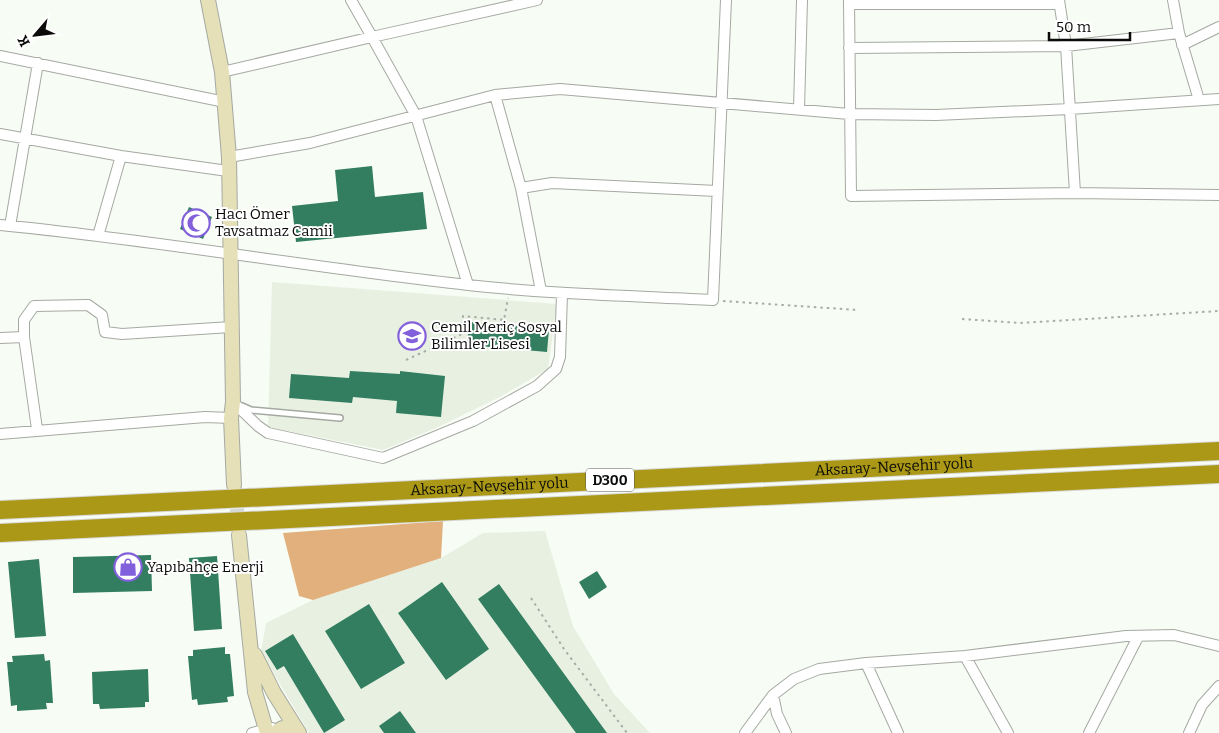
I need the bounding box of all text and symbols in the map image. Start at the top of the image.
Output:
north arrow [10,10,60,60]
scale bar [1049,10,1130,42]
text: 50 m [1056,18,1092,36]
text: K [14,32,34,49]
place label: Hacı Ömer Tavsatmaz Camii [215,205,333,240]
mosque icon: Hacı Ömer Tavsatmaz Camii [181,208,211,238]
place label: Cemil Meriç Sosyal Bilimler Lisesi [431,318,562,353]
school or university icon: Cemil Meriç Sosyal Bilimler Lisesi [397,321,427,351]
street label: Aksaray-Nevşehir yolu [814,454,974,480]
road number: D300 [586,468,634,492]
street label: Aksaray-Nevşehir yolu [410,473,569,499]
shop icon: Yapıbahçe Enerji [113,552,143,582]
place label: Yapıbahçe Enerji [147,558,264,576]

